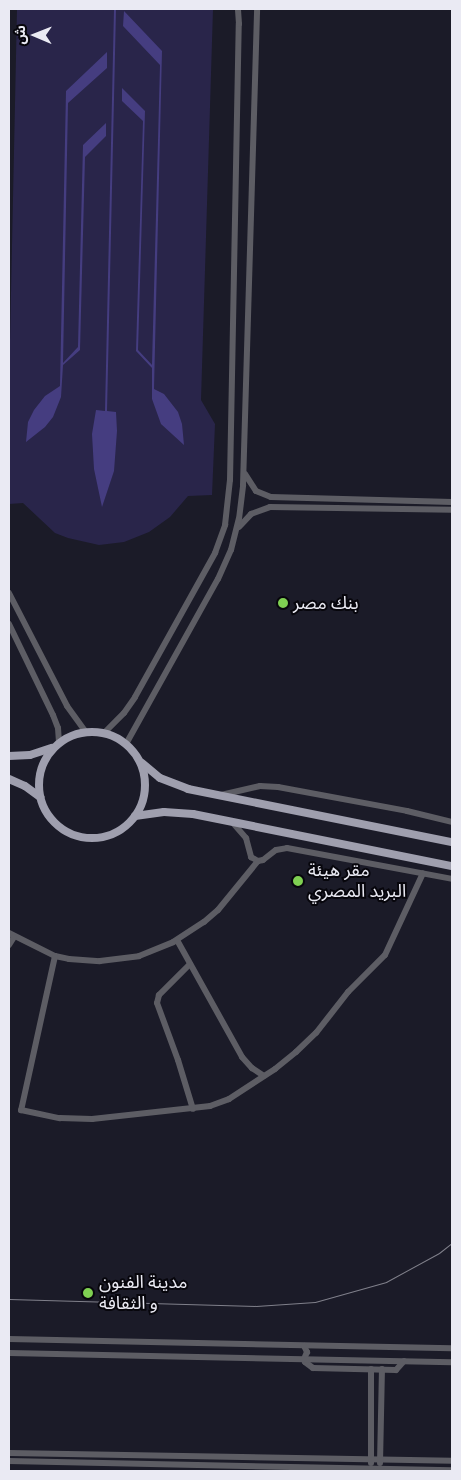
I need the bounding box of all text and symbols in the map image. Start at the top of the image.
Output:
north arrow [10,10,60,60]
text: ش [11,25,29,44]
place label: بنك مصر [293,592,359,614]
marker: بنك مصر [277,597,289,609]
place label: مقر هيئة البريد المصري [308,860,406,902]
marker: مقر هيئة البريد المصري [292,875,304,887]
place label: مدينة الفنون و الثقافة [99,1272,187,1315]
marker: مدينة الفنون و الثقافة [81,1286,95,1300]

